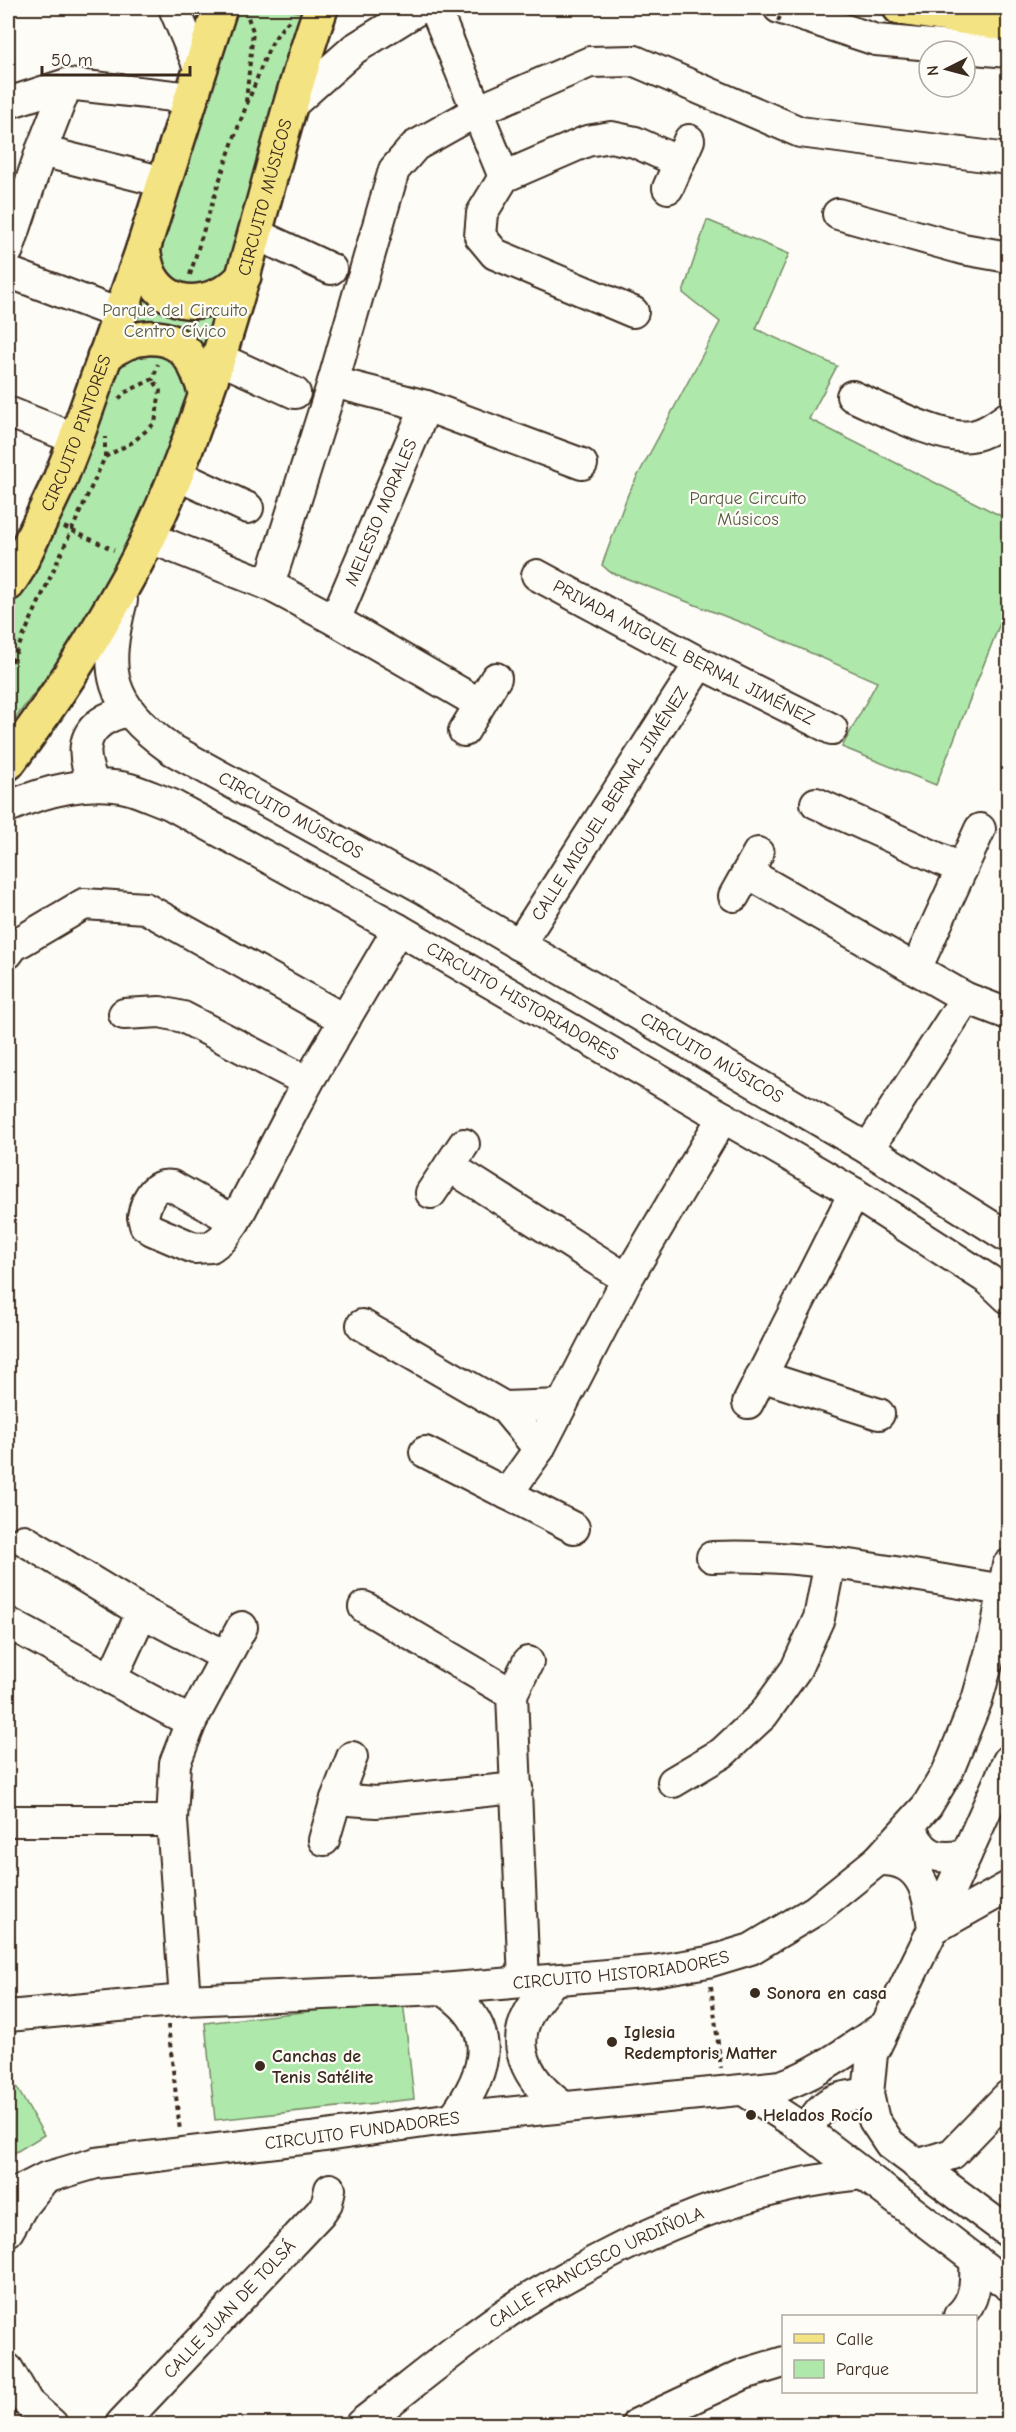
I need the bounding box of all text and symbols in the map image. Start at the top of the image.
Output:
scale bar [42,39,190,77]
north arrow [917,39,977,99]
text: 50 m [51,50,93,71]
text: N [924,64,943,77]
street label: CIRCUITO MÚSICOS [233,116,296,278]
park label: Parque del Circuito Centro Cívico [102,300,248,342]
street label: CIRCUITO PINTORES [36,352,115,515]
street label: MELESIO MORALES [340,436,421,589]
park label: Parque Circuito Músicos [690,488,806,530]
street label: PRIVADA MIGUEL BERNAL JIMÉNEZ [550,575,819,729]
street label: CALLE MIGUEL BERNAL JIMÉNEZ [527,682,693,925]
street label: CIRCUITO MÚSICOS [215,767,367,863]
street label: CIRCUITO HISTORIADORES [423,937,622,1065]
street label: CIRCUITO MÚSICOS [637,1007,787,1108]
street label: CIRCUITO HISTORIADORES [512,1946,732,1993]
place label: Sonora en casa [767,1983,887,2004]
marker: Sonora en casa [748,1986,762,2000]
place label: Iglesia Redemptoris Matter [624,2022,778,2064]
marker: Iglesia Redemptoris Matter [605,2035,619,2049]
place label: Canchas de Tenis Satélite [272,2046,373,2088]
marker: Canchas de Tenis Satélite [253,2059,267,2073]
place label: Helados Rocío [763,2105,873,2126]
street label: CIRCUITO FUNDADORES [264,2107,461,2154]
marker: Helados Rocío [744,2108,758,2122]
street label: CALLE FRANCISCO URDIÑOLA [485,2202,707,2333]
street label: CALLE JUAN DE TOLSÁ [159,2235,300,2383]
legend [782,2315,977,2393]
text: Calle [836,2329,873,2350]
text: Parque [836,2359,889,2380]

